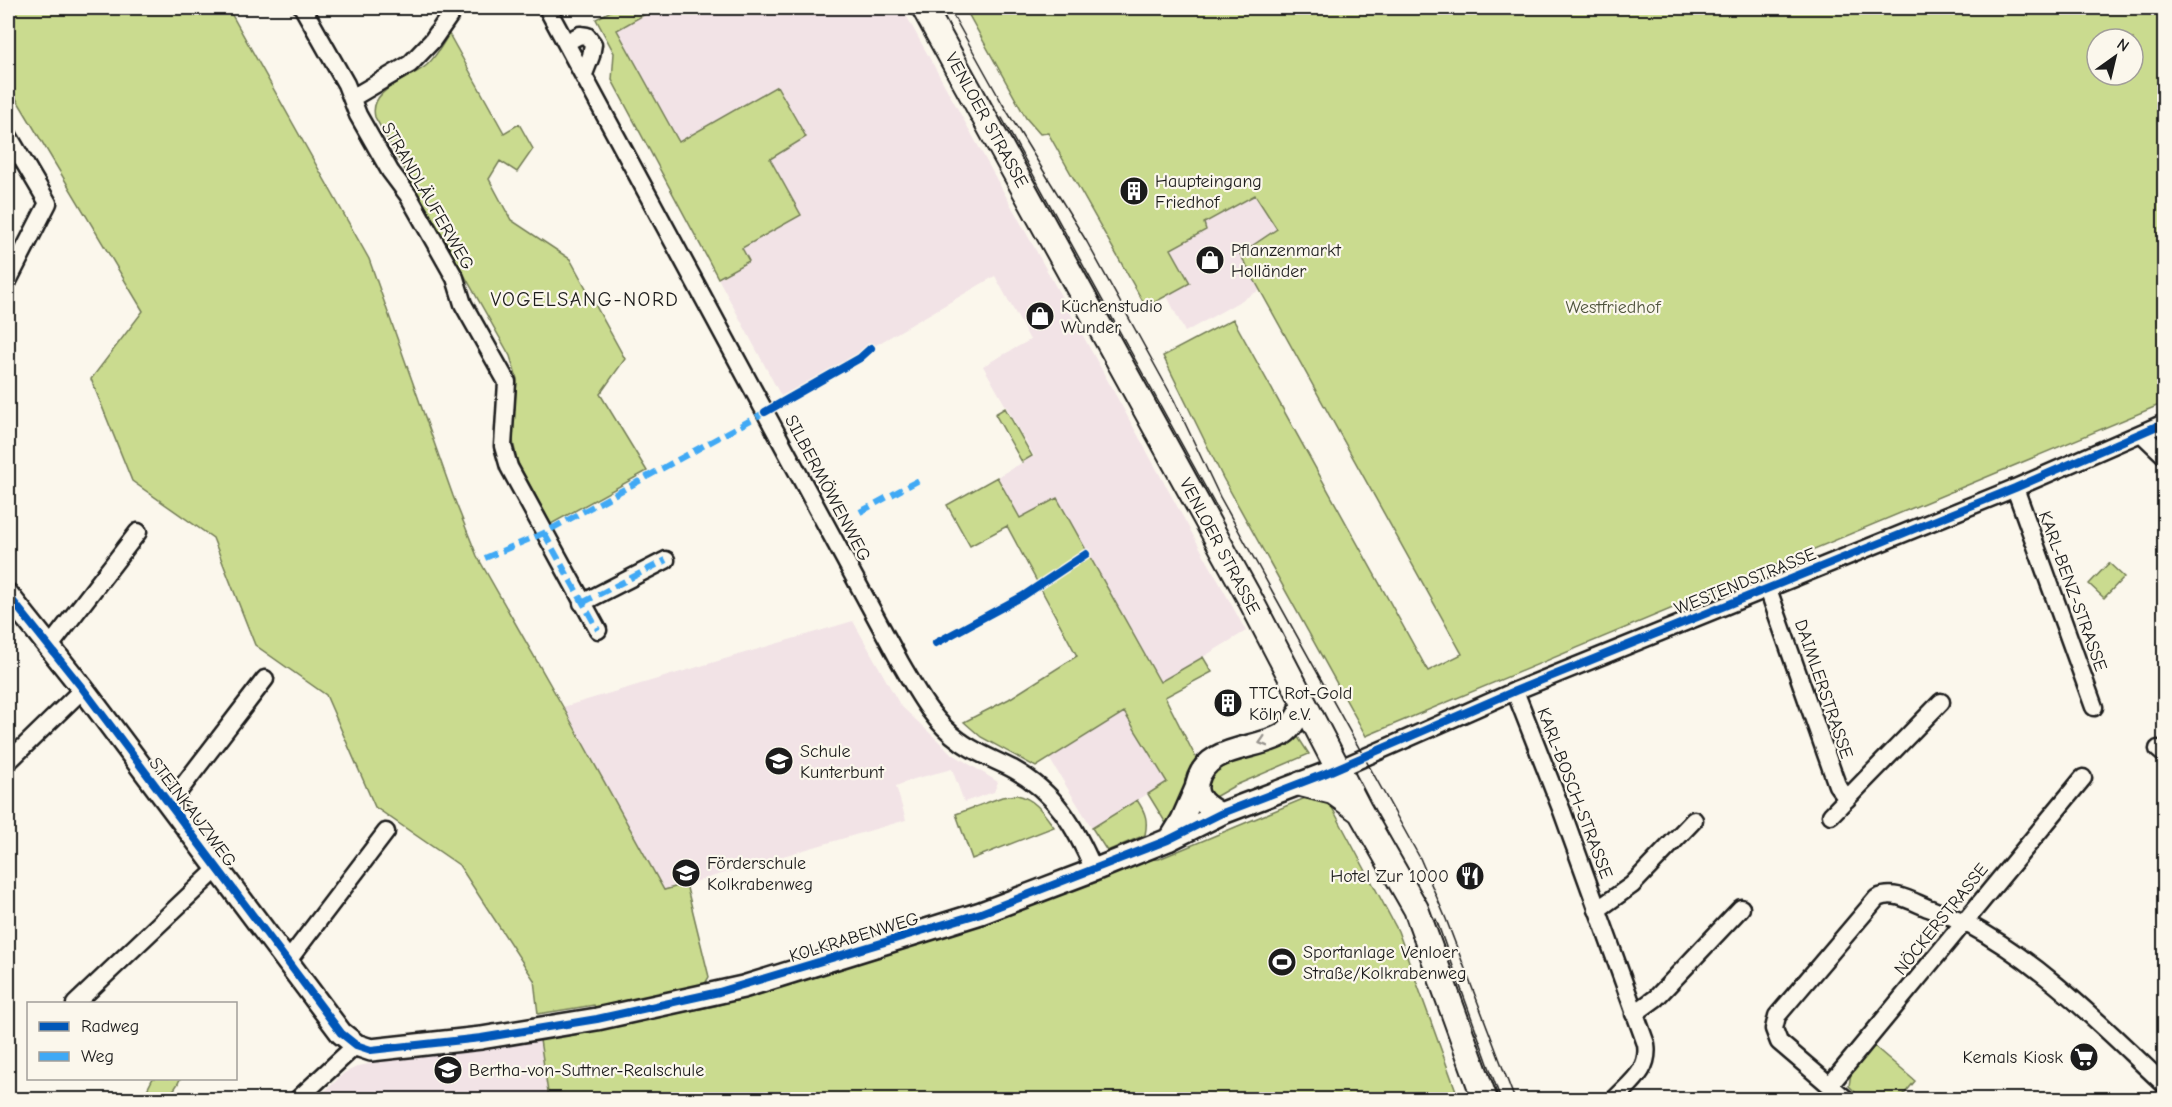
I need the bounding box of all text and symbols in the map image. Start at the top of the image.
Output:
north arrow [2085,27,2145,87]
text: N [2113,35,2132,56]
street label: VENLOER STRASSE [941,49,1032,192]
street label: STRANDLÄUFERWEG [377,119,478,274]
place label: Haupteingang Friedhof [1155,171,1262,213]
building icon: Haupteingang Friedhof [1118,175,1150,207]
place label: Pflanzenmarkt Holländer [1231,240,1342,282]
shop icon: Pflanzenmarkt Holländer [1194,244,1226,276]
district label: VOGELSANG-NORD [491,288,679,311]
place label: Küchenstudio Wunder [1061,296,1163,338]
park label: Westfriedhof [1566,297,1661,318]
shop icon: Küchenstudio Wunder [1024,300,1056,332]
street label: SILBERMÖWENWEG [780,412,875,565]
street label: VENLOER STRASSE [1175,475,1264,618]
street label: KARL-BENZ-STRASSE [2034,508,2111,674]
street label: WESTENDSTRASSE [1671,543,1819,619]
street label: DAIMLERSTRASSE [1790,617,1857,762]
place label: TTC Rot-Gold Köln e.V. [1249,683,1352,725]
building icon: TTC Rot-Gold Köln e.V. [1212,687,1244,719]
street label: KARL-BOSCH-STRASSE [1532,705,1617,882]
one-way arrow [1258,735,1269,747]
place label: Schule Kunterbunt [800,741,885,783]
school or university icon: Schule Kunterbunt [763,745,795,777]
street label: STEINKAUZWEG [145,753,241,871]
place label: Förderschule Kolkrabenweg [707,853,813,895]
school or university icon: Förderschule Kolkrabenweg [670,857,702,889]
street label: NÖCKERSTRASSE [1890,859,1993,979]
restaurant icon: Hotel Zur 1000 [1454,860,1486,892]
place label: Hotel Zur 1000 [1330,866,1449,887]
street label: KOLKRABENWEG [787,908,921,967]
place label: Sportanlage Venloer Straße/Kolkrabenweg [1303,942,1466,984]
sports icon: Sportanlage Venloer Straße/Kolkrabenweg [1266,946,1298,978]
legend [27,1002,237,1080]
text: Radweg [81,1016,139,1037]
supermarket icon: Kemals Kiosk [2068,1041,2100,1073]
text: Weg [81,1046,114,1067]
place label: Kemals Kiosk [1963,1047,2063,1068]
school or university icon: Bertha-von-Suttner-Realschule [432,1054,464,1086]
place label: Bertha-von-Suttner-Realschule [469,1060,704,1081]

